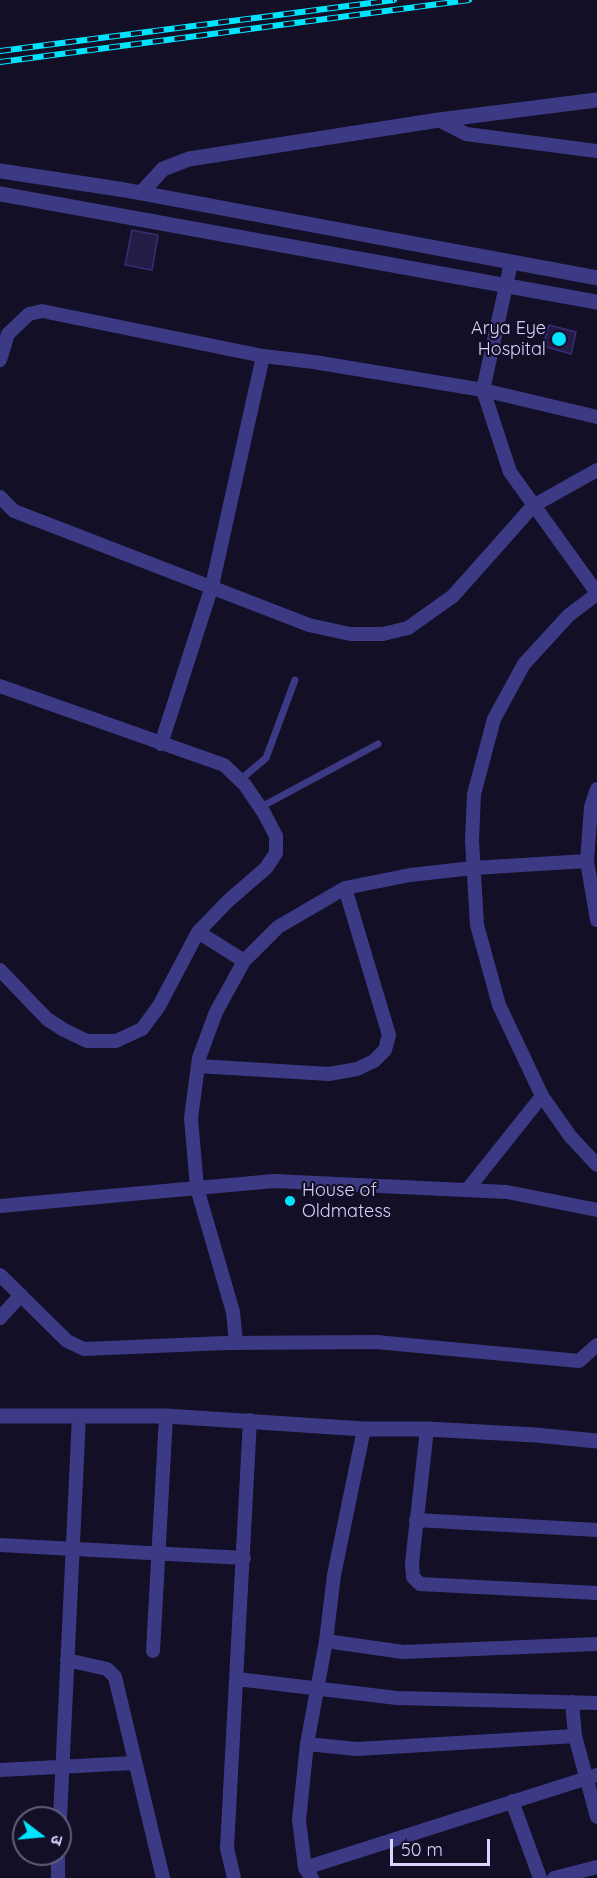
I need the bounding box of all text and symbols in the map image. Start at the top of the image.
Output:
place label: Arya Eye Hospital [471,318,546,360]
marker: Arya Eye Hospital [550,330,568,348]
place label: House of Oldmatess [302,1180,391,1222]
marker: House of Oldmatess [283,1194,297,1208]
north arrow [12,1806,72,1866]
scale bar [393,1827,494,1865]
text: उ [46,1833,68,1848]
text: 50 m [401,1838,443,1861]

